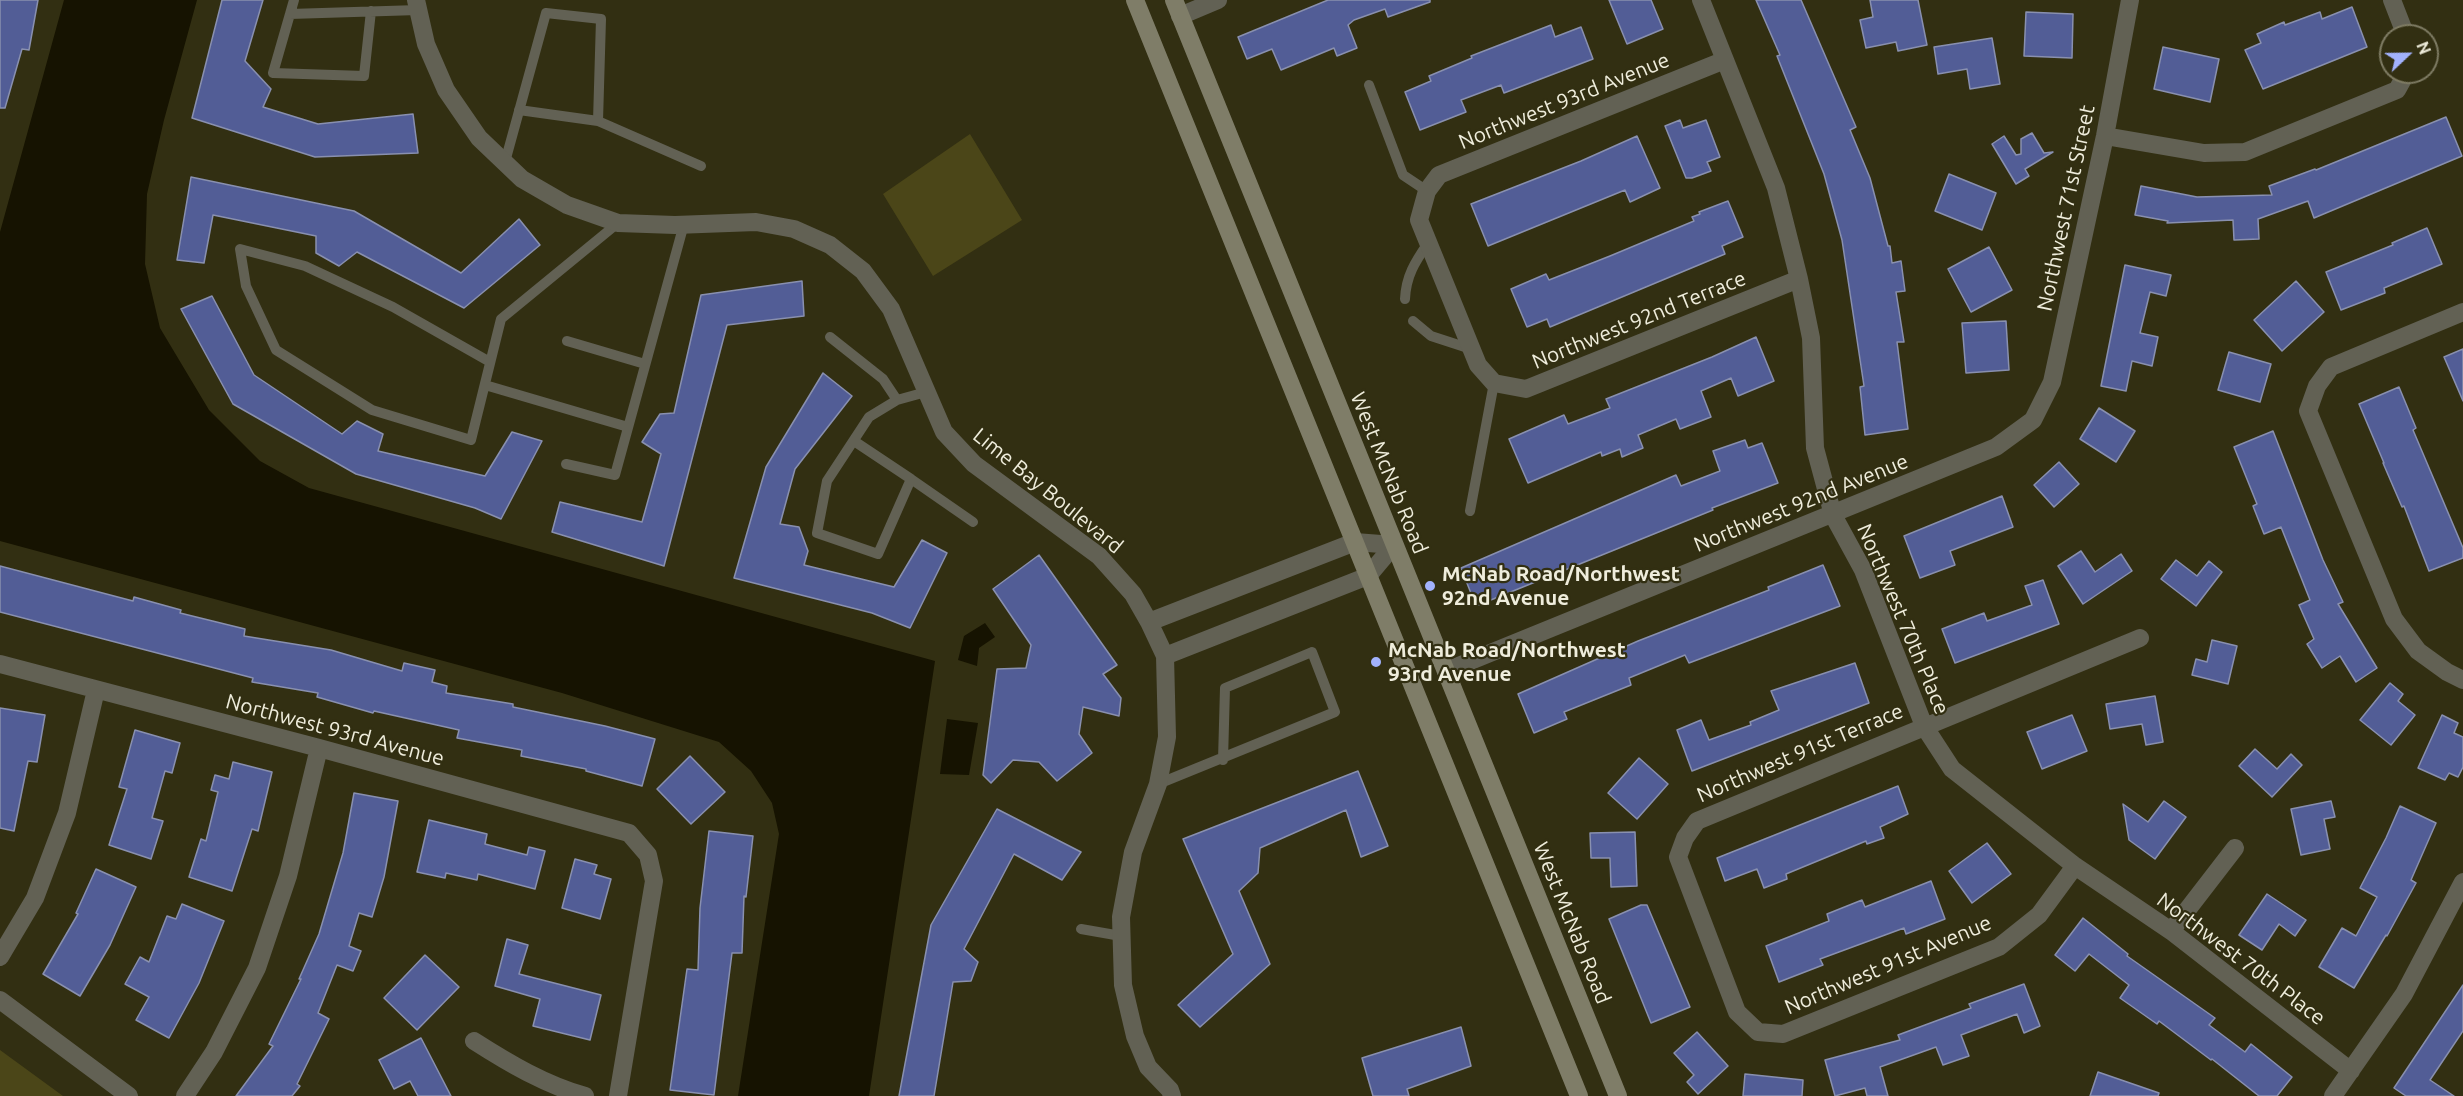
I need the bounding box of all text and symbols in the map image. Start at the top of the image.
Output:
north arrow [2379,24,2439,84]
text: N [2413,39,2434,57]
street label: Northwest 93rd Avenue [1455,47,1673,155]
street label: Northwest 71st Street [2032,103,2100,313]
street label: Northwest 92nd Terrace [1528,266,1750,374]
street label: West McNab Road [1345,388,1433,558]
street label: Lime Bay Boulevard [968,423,1128,559]
street label: Northwest 92nd Avenue [1690,448,1912,558]
street label: Northwest 70th Place [1851,520,1955,718]
place label: McNab Road/Northwest 92nd Avenue [1442,561,1680,611]
marker: McNab Road/Northwest 92nd Avenue [1423,579,1437,593]
place label: McNab Road/Northwest 93rd Avenue [1388,637,1626,687]
marker: McNab Road/Northwest 93rd Avenue [1369,655,1383,669]
street label: Northwest 93rd Avenue [223,689,447,771]
street label: Northwest 91st Terrace [1693,698,1907,808]
street label: West McNab Road [1528,838,1616,1008]
street label: Northwest 70th Place [2152,887,2330,1031]
street label: Northwest 91st Avenue [1781,910,1995,1020]

